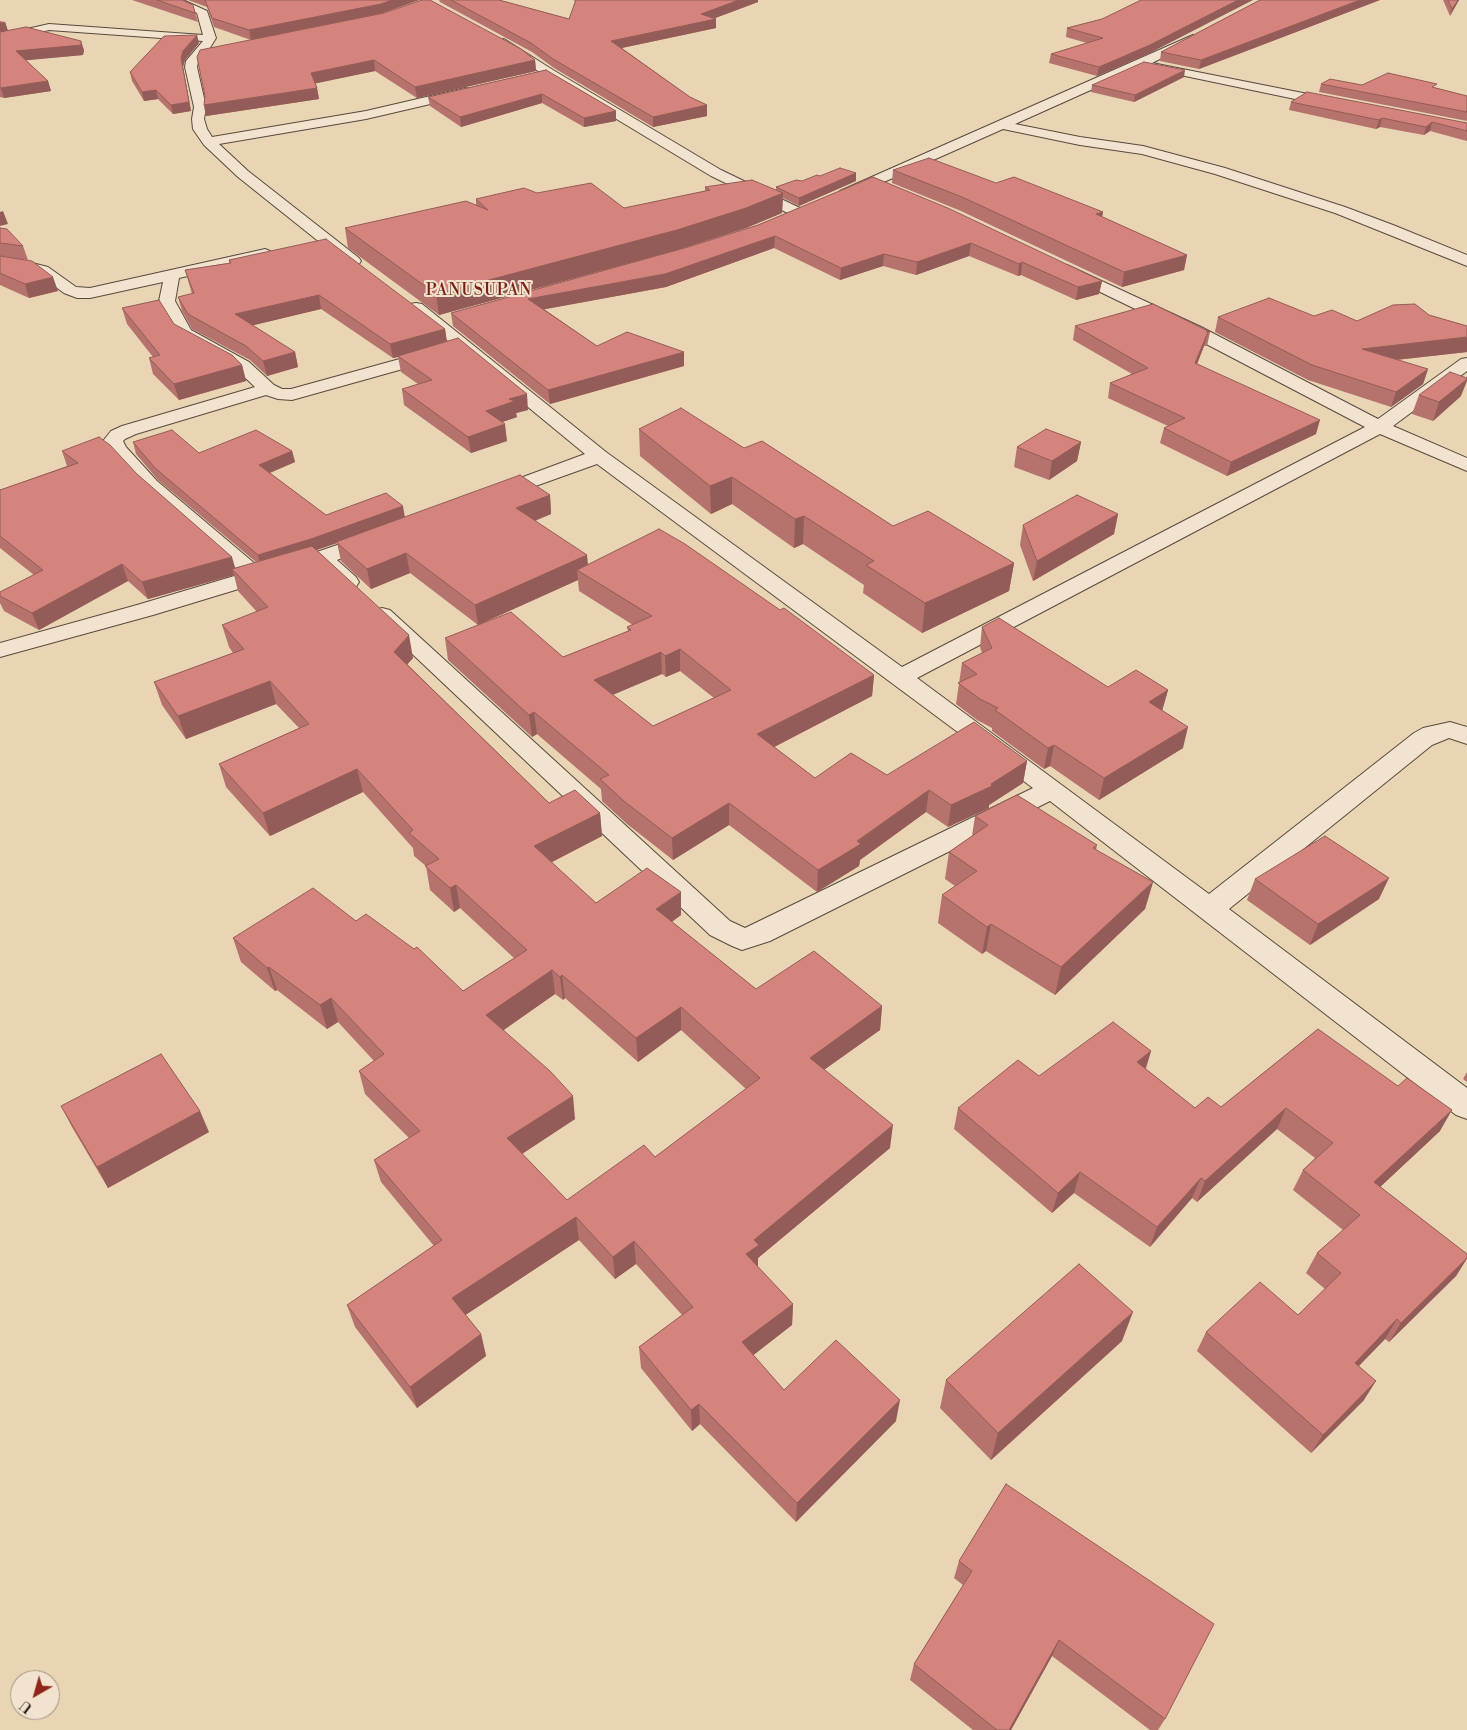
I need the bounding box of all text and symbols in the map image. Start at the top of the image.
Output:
district label: PANUSUPAN [425,281,533,301]
north arrow [10,1670,60,1720]
text: U [17,1696,36,1716]

